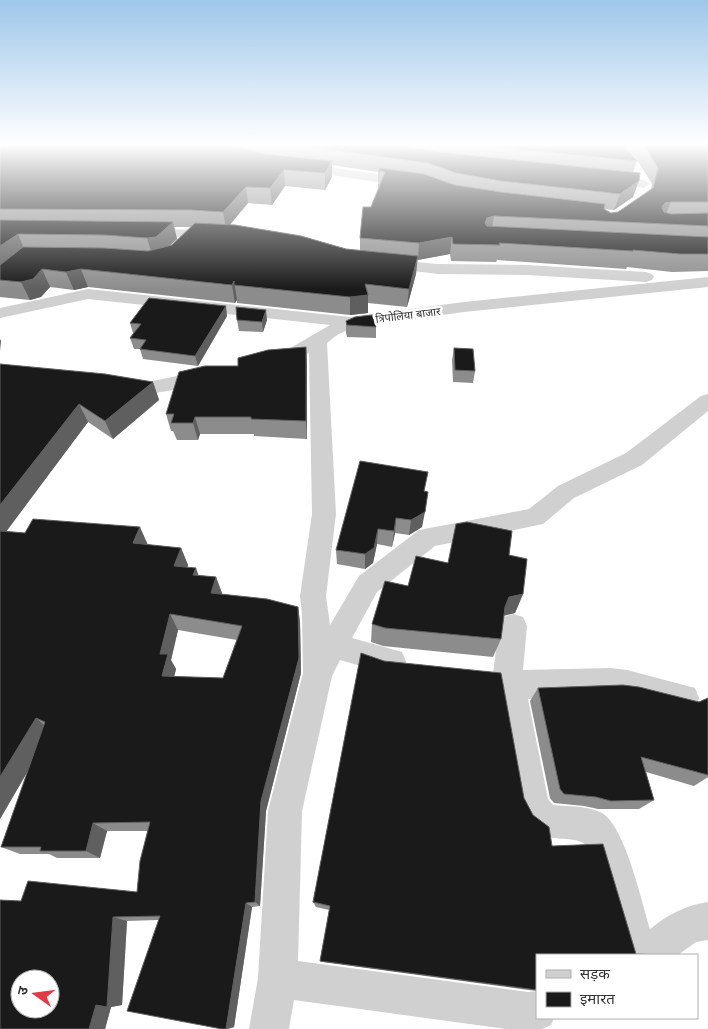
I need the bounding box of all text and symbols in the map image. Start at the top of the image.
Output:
street label: त्रिपोलिया बाजार [375,305,442,325]
legend [536,954,698,1019]
text: सड़क [580,965,610,982]
north arrow [10,969,60,1019]
text: उ [14,984,31,997]
text: इमारत [580,990,615,1007]

